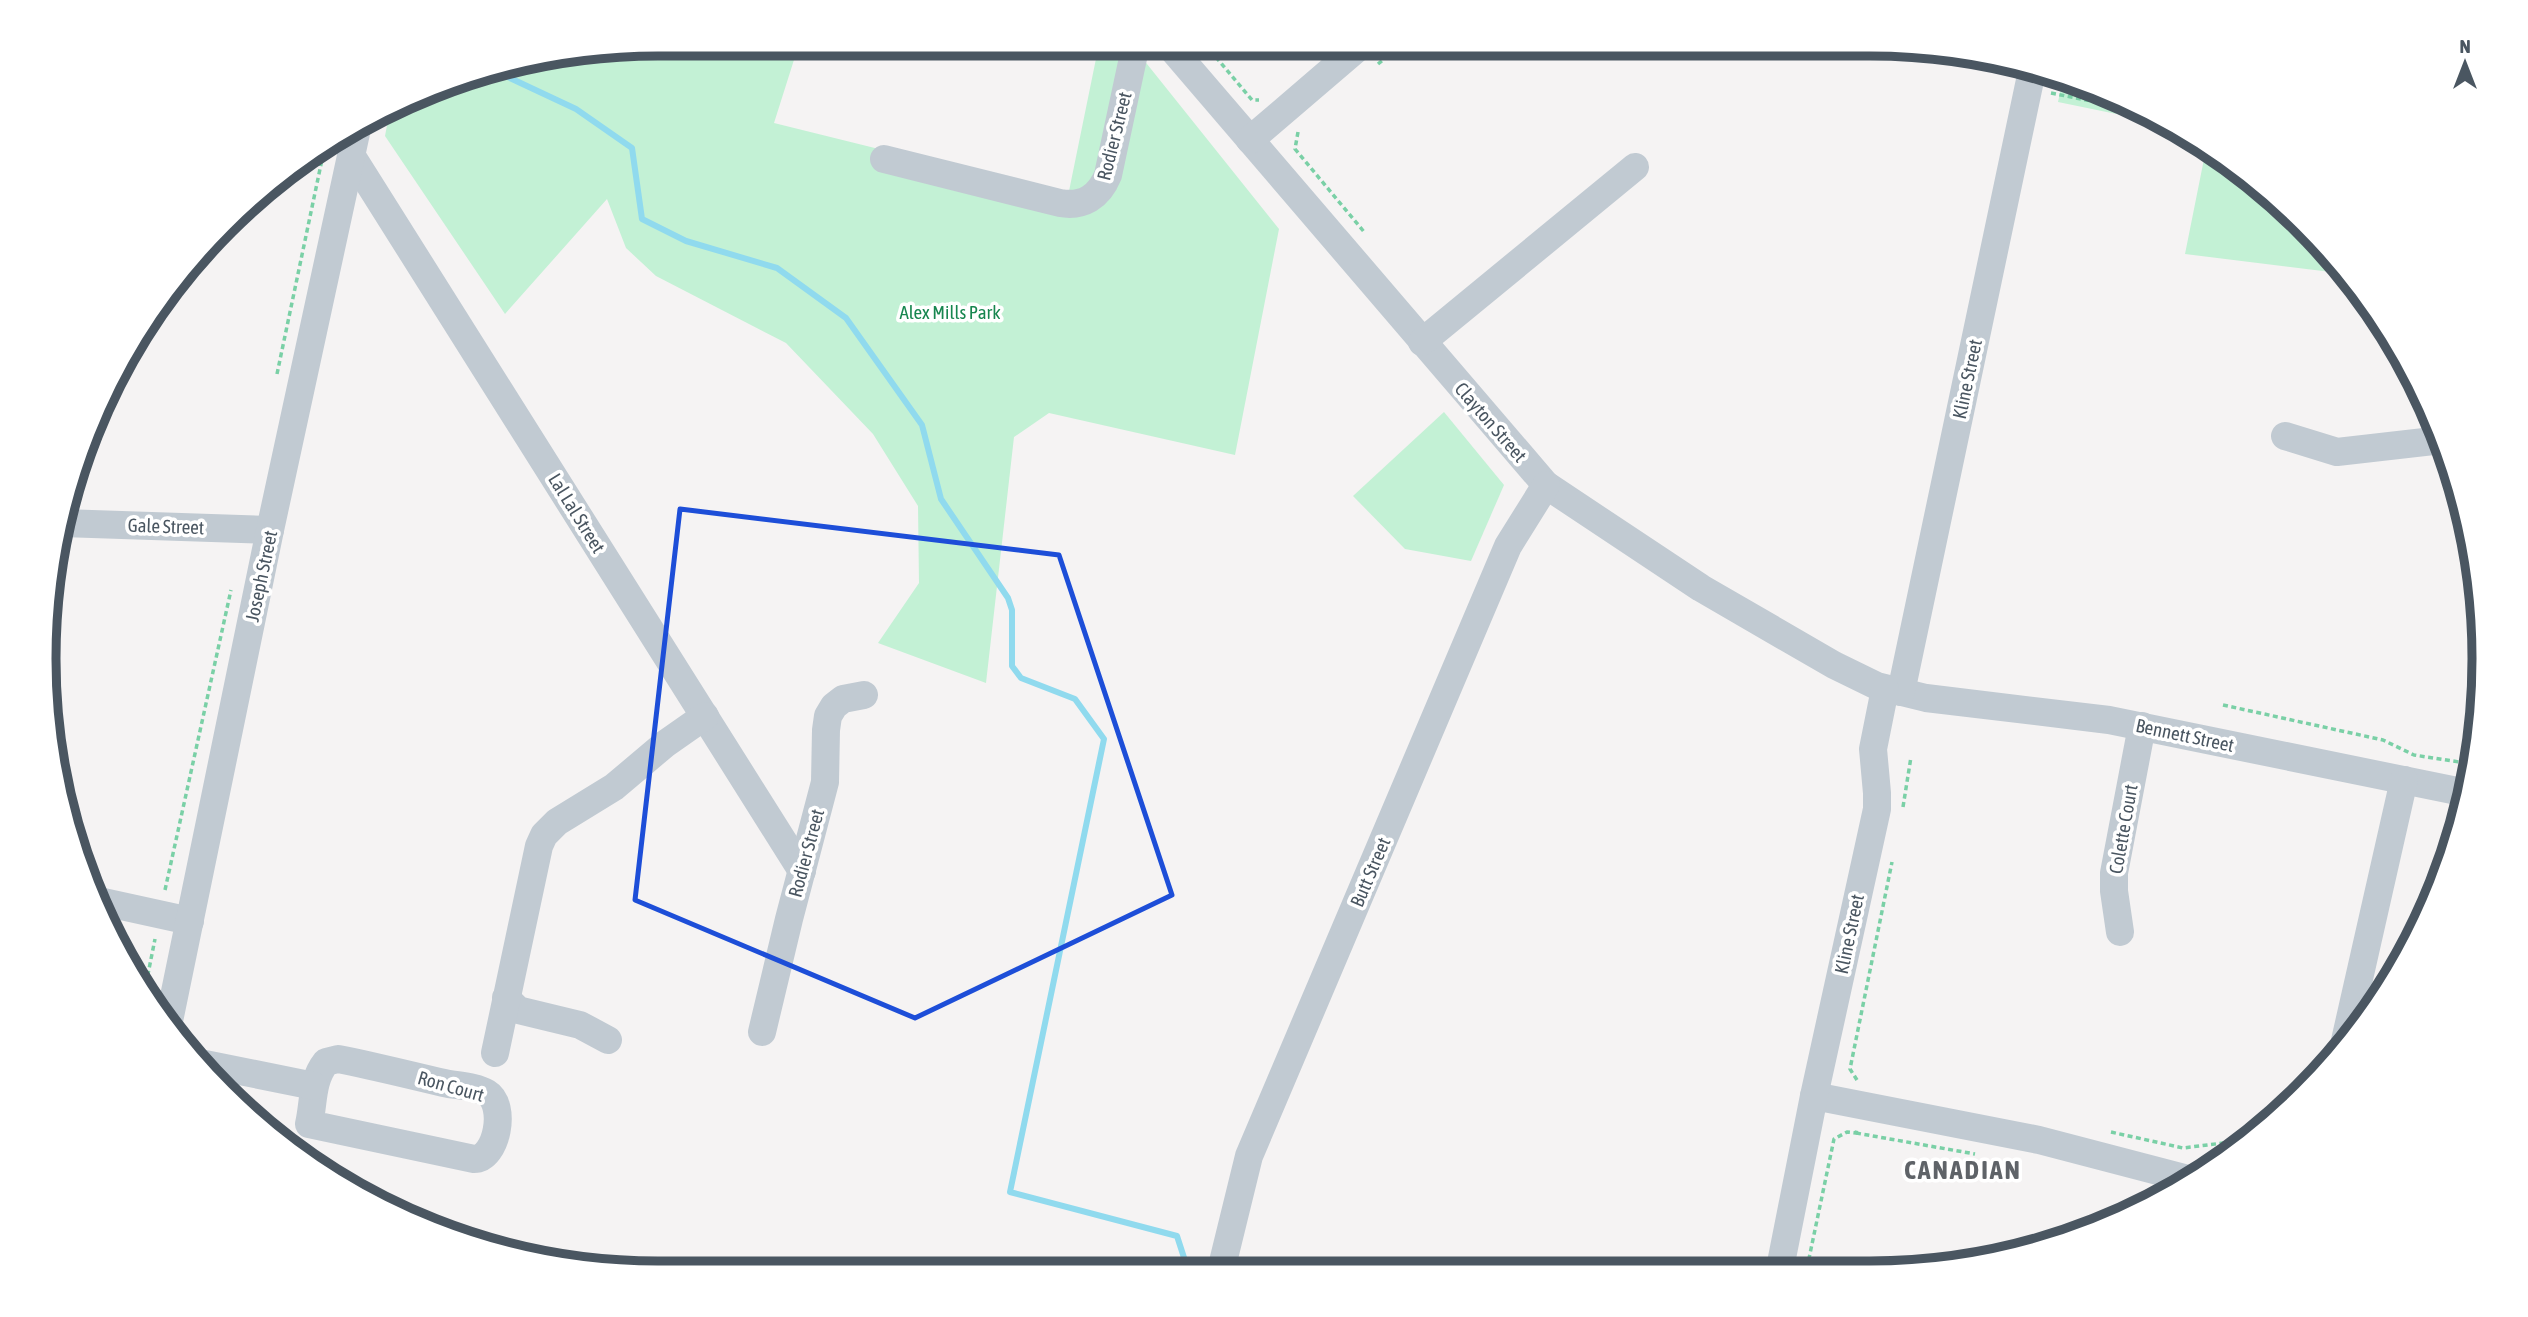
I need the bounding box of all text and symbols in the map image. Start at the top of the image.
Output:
north arrow [2430,28,2500,98]
text: N [2459,35,2471,57]
street label: Rodier Street [1092,90,1136,182]
park label: Alex Mills Park [899,301,1001,323]
street label: Kline Street [1948,337,1986,421]
street label: Clayton Street [1451,378,1531,466]
street label: Lal Lal Street [544,469,610,557]
street label: Gale Street [127,514,205,538]
street label: Joseph Street [241,528,281,624]
street label: Bennett Street [2134,714,2236,756]
street label: Colette Court [2104,783,2142,875]
street label: Rodier Street [784,807,828,899]
street label: Butt Street [1346,834,1394,910]
street label: Kline Street [1830,892,1868,976]
street label: Ron Court [415,1066,487,1106]
district label: CANADIAN [1904,1155,2022,1185]

